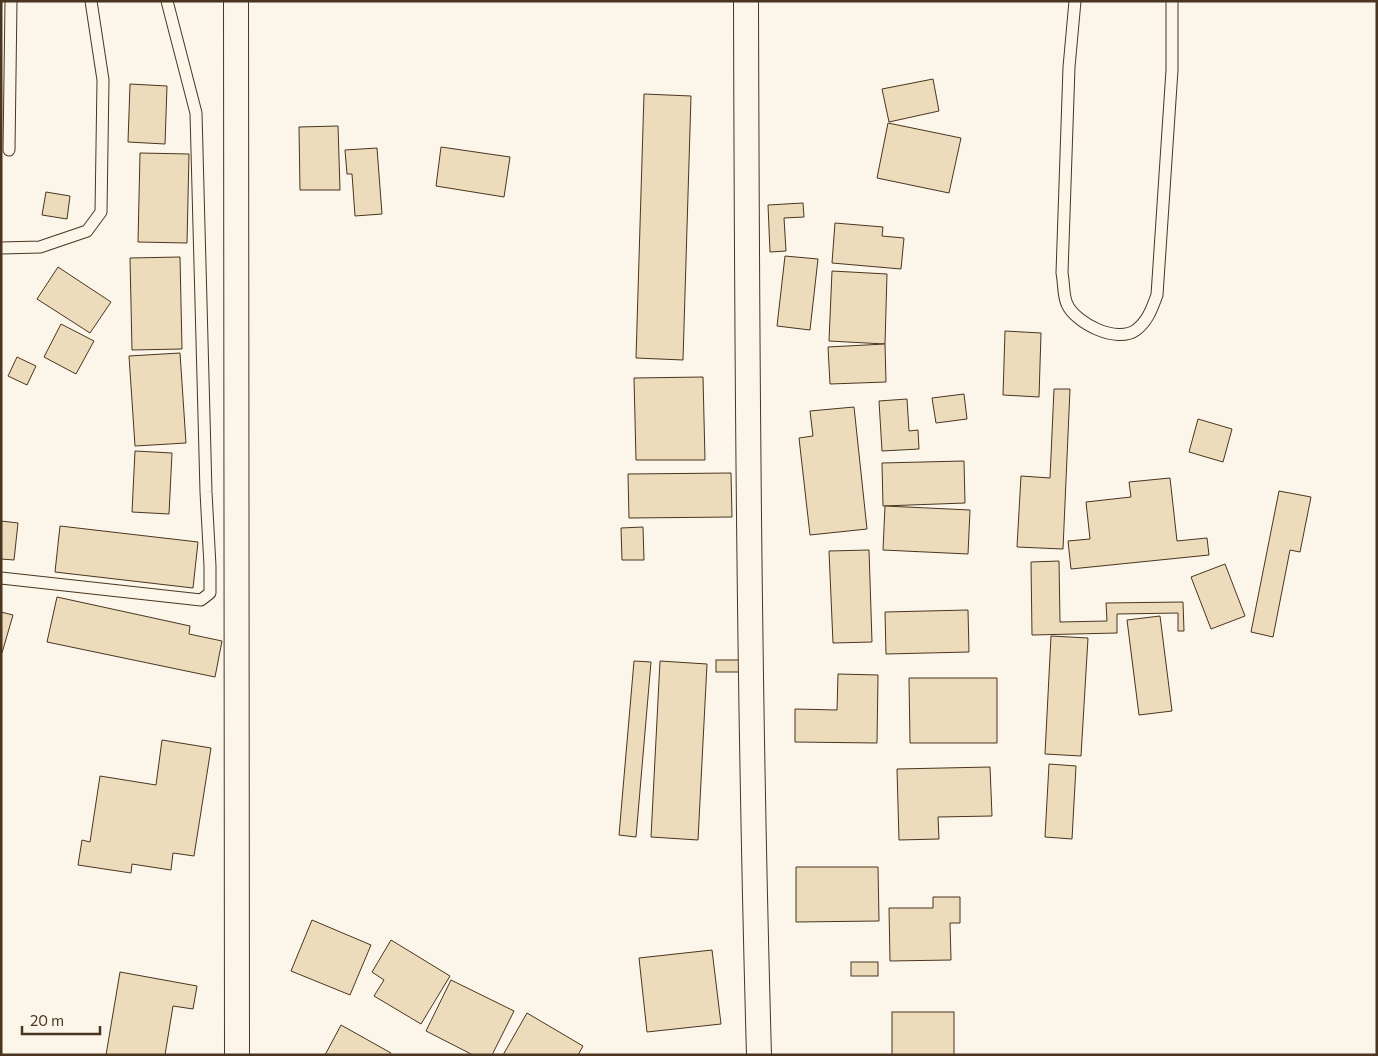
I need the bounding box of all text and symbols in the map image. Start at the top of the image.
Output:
scale bar [22,1004,100,1036]
text: 20 m [30,1011,64,1029]

